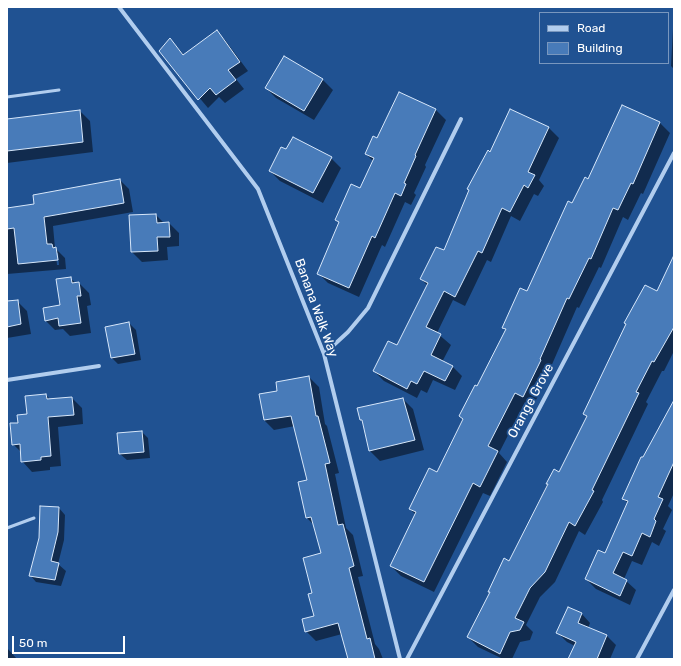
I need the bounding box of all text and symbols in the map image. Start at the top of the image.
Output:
legend [539,12,669,64]
text: Road [577,21,605,35]
text: Building [577,41,623,55]
street label: Banana Walk Way [291,257,341,359]
street label: Orange Grove [505,361,557,441]
scale bar [14,628,127,654]
text: 50 m [19,636,47,650]

